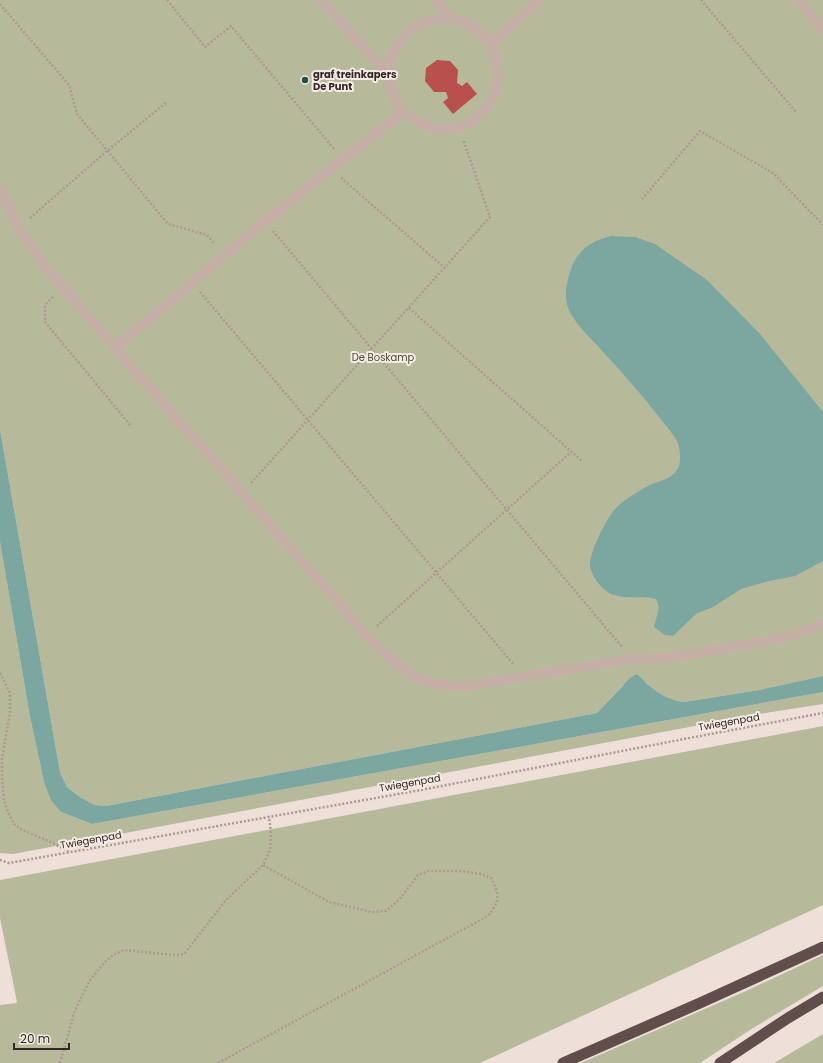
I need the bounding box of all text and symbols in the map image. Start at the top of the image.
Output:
place label: graf treinkapers De Punt [313,67,397,94]
marker: graf treinkapers De Punt [300,75,310,85]
park label: De Boskamp [352,350,415,365]
street label: Twiegenpad [697,709,761,735]
street label: Twiegenpad [378,770,442,796]
street label: Twiegenpad [59,827,123,853]
scale bar [14,1025,69,1051]
text: 20 m [20,1030,50,1047]

